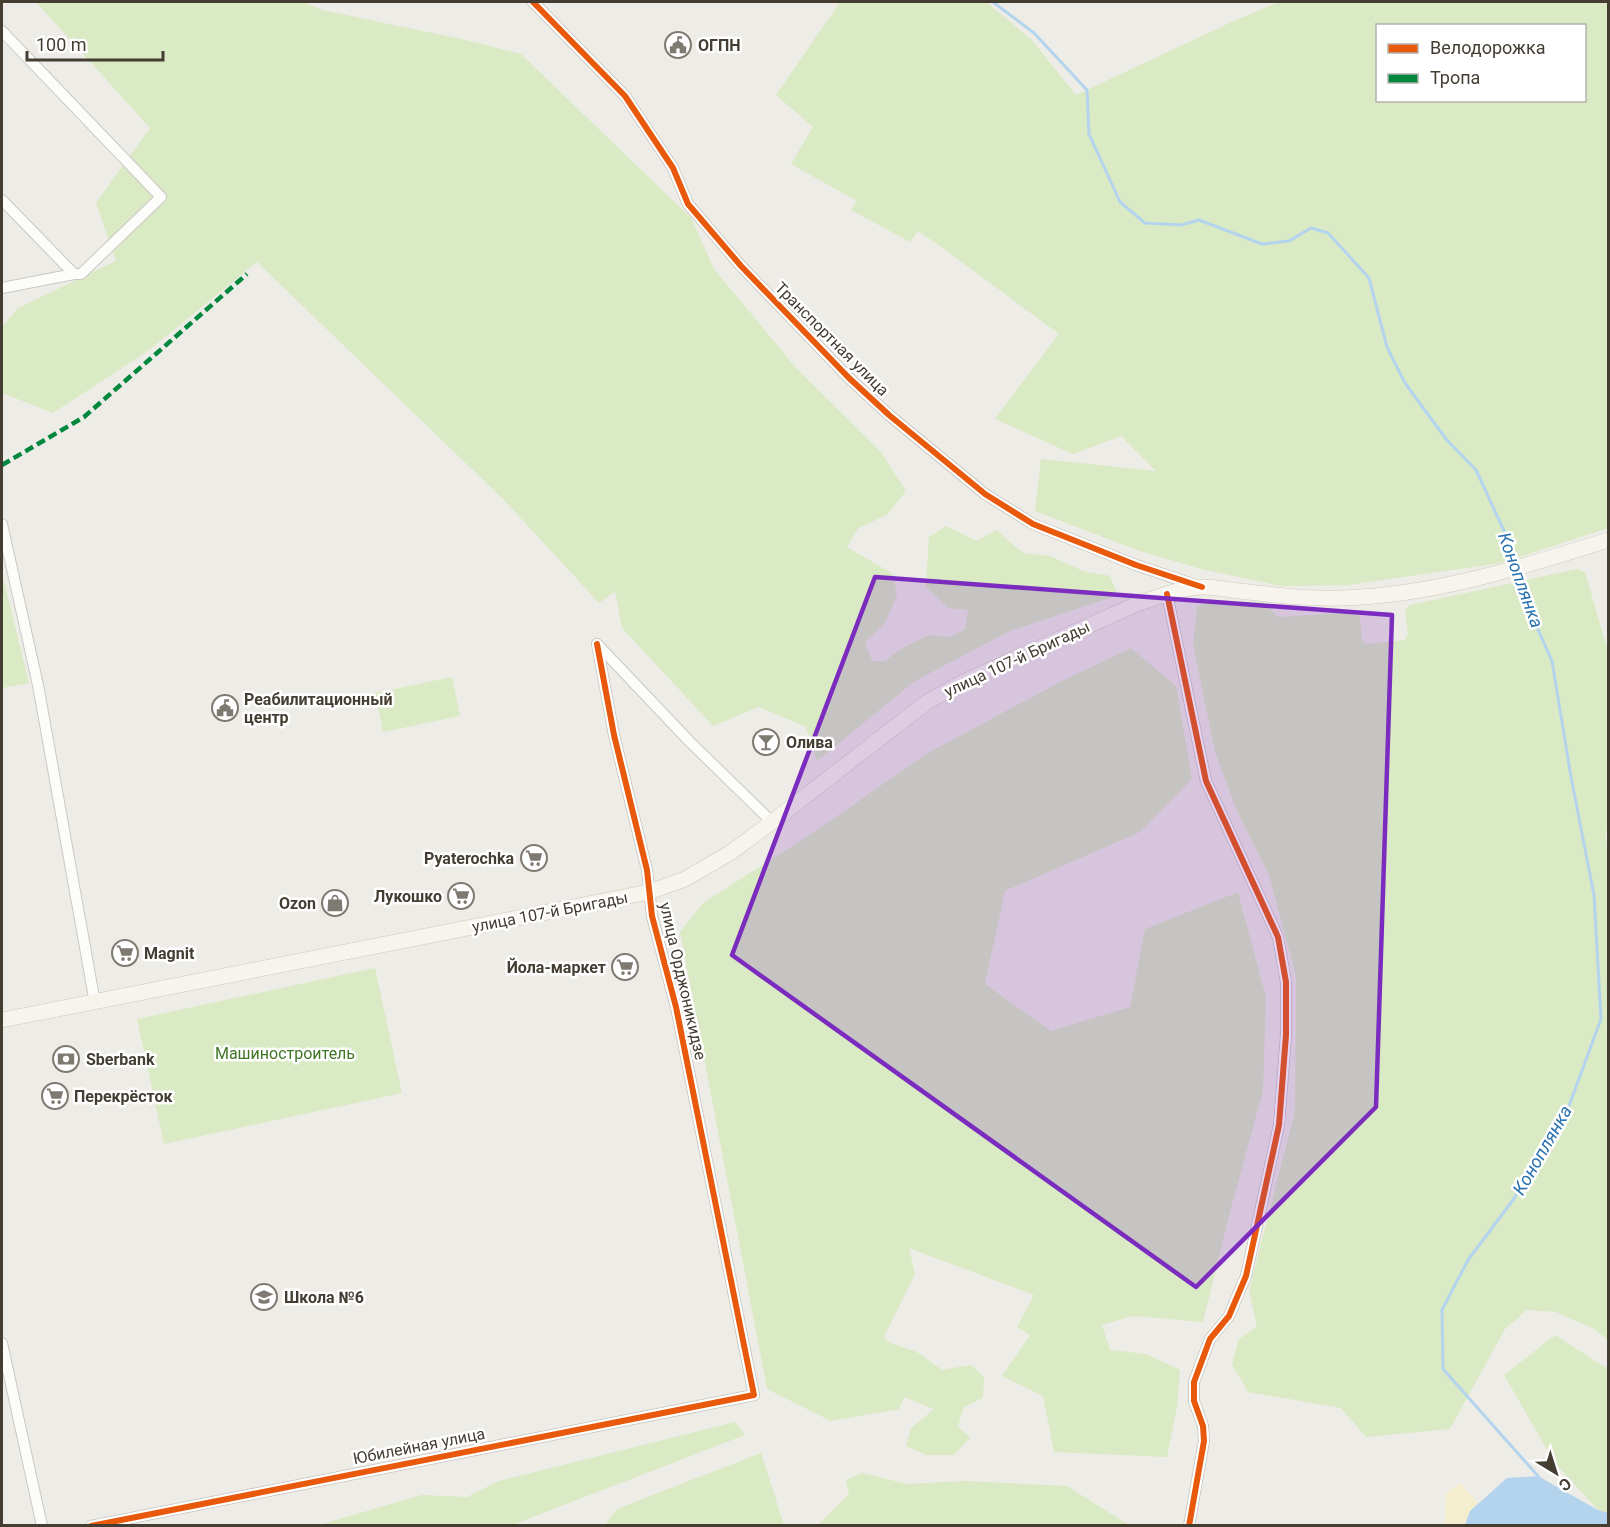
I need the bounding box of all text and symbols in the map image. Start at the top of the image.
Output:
scale bar [27,24,164,62]
legend [1376,24,1586,102]
public building icon: ОГПН [663,30,693,60]
text: 100 m [36,34,87,55]
place label: ОГПН [698,36,741,55]
text: Велодорожка [1430,37,1545,58]
text: Тропа [1430,67,1480,88]
street label: Транспортная улица [771,278,893,400]
water label: Коноплянка [1494,530,1548,630]
street label: улица 107-й Бригады [941,617,1093,701]
place label: Реабилитационный центр [244,690,392,727]
public building icon: Реабилитационный центр [210,693,240,723]
bar icon: Олива [751,727,781,757]
place label: Олива [786,733,833,752]
supermarket icon: Pyaterochka [519,843,549,873]
place label: Pyaterochka [424,849,514,868]
supermarket icon: Лукошко [446,881,476,911]
place label: Лукошко [374,887,442,906]
shop icon: Ozon [320,888,350,918]
street label: улица 107-й Бригады [470,888,630,936]
place label: Ozon [279,894,316,913]
street label: улица Орджоникидзе [656,900,710,1062]
supermarket icon: Magnit [110,938,140,968]
place label: Magnit [144,944,195,963]
supermarket icon: Йола-маркет [610,952,640,982]
place label: Йола-маркет [507,957,606,977]
bank icon: Sberbank [51,1044,81,1074]
park label: Машиностроитель [215,1044,355,1063]
place label: Sberbank [86,1050,155,1069]
supermarket icon: Перекрёсток [40,1081,70,1111]
place label: Перекрёсток [74,1087,174,1106]
water label: Коноплянка [1508,1102,1576,1198]
school or university icon: Школа №6 [249,1282,279,1312]
place label: Школа №6 [284,1288,364,1307]
street label: Юбилейная улица [352,1424,486,1468]
north arrow [1526,1443,1586,1503]
text: С [1555,1474,1575,1495]

